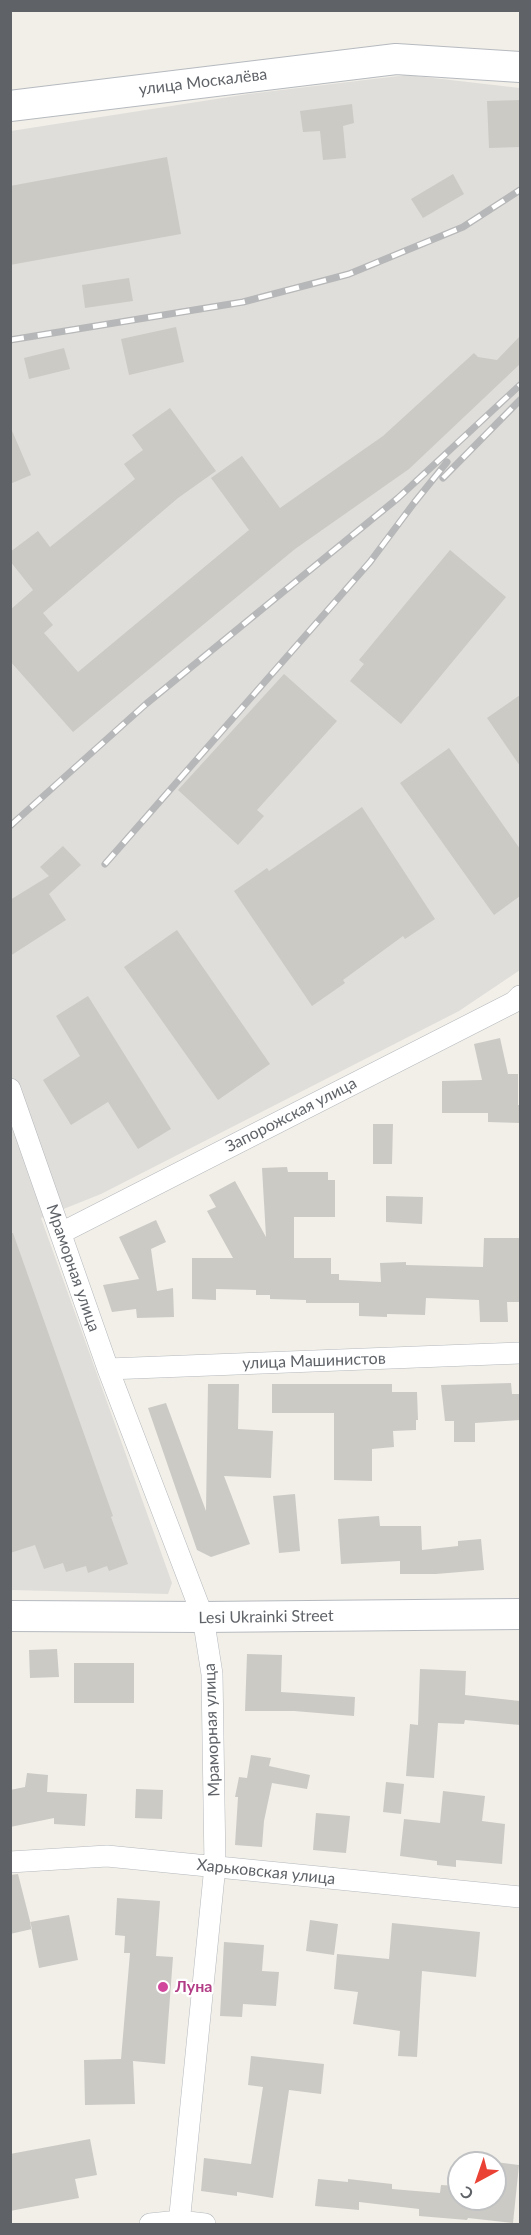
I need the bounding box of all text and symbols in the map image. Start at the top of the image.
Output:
street label: улица Москалёва [138,65,268,99]
street label: Запорожская улица [222,1074,360,1156]
street label: Мраморная улица [42,1202,104,1334]
street label: улица Машинистов [242,1349,386,1373]
street label: Lesi Ukrainki Street [198,1606,334,1628]
street label: Мраморная улица [200,1663,224,1797]
street label: Харьковская улица [196,1855,336,1889]
place label: Луна [175,1977,212,1997]
marker: Луна [156,1980,170,1994]
north arrow [447,2151,507,2211]
text: С [456,2183,477,2204]

